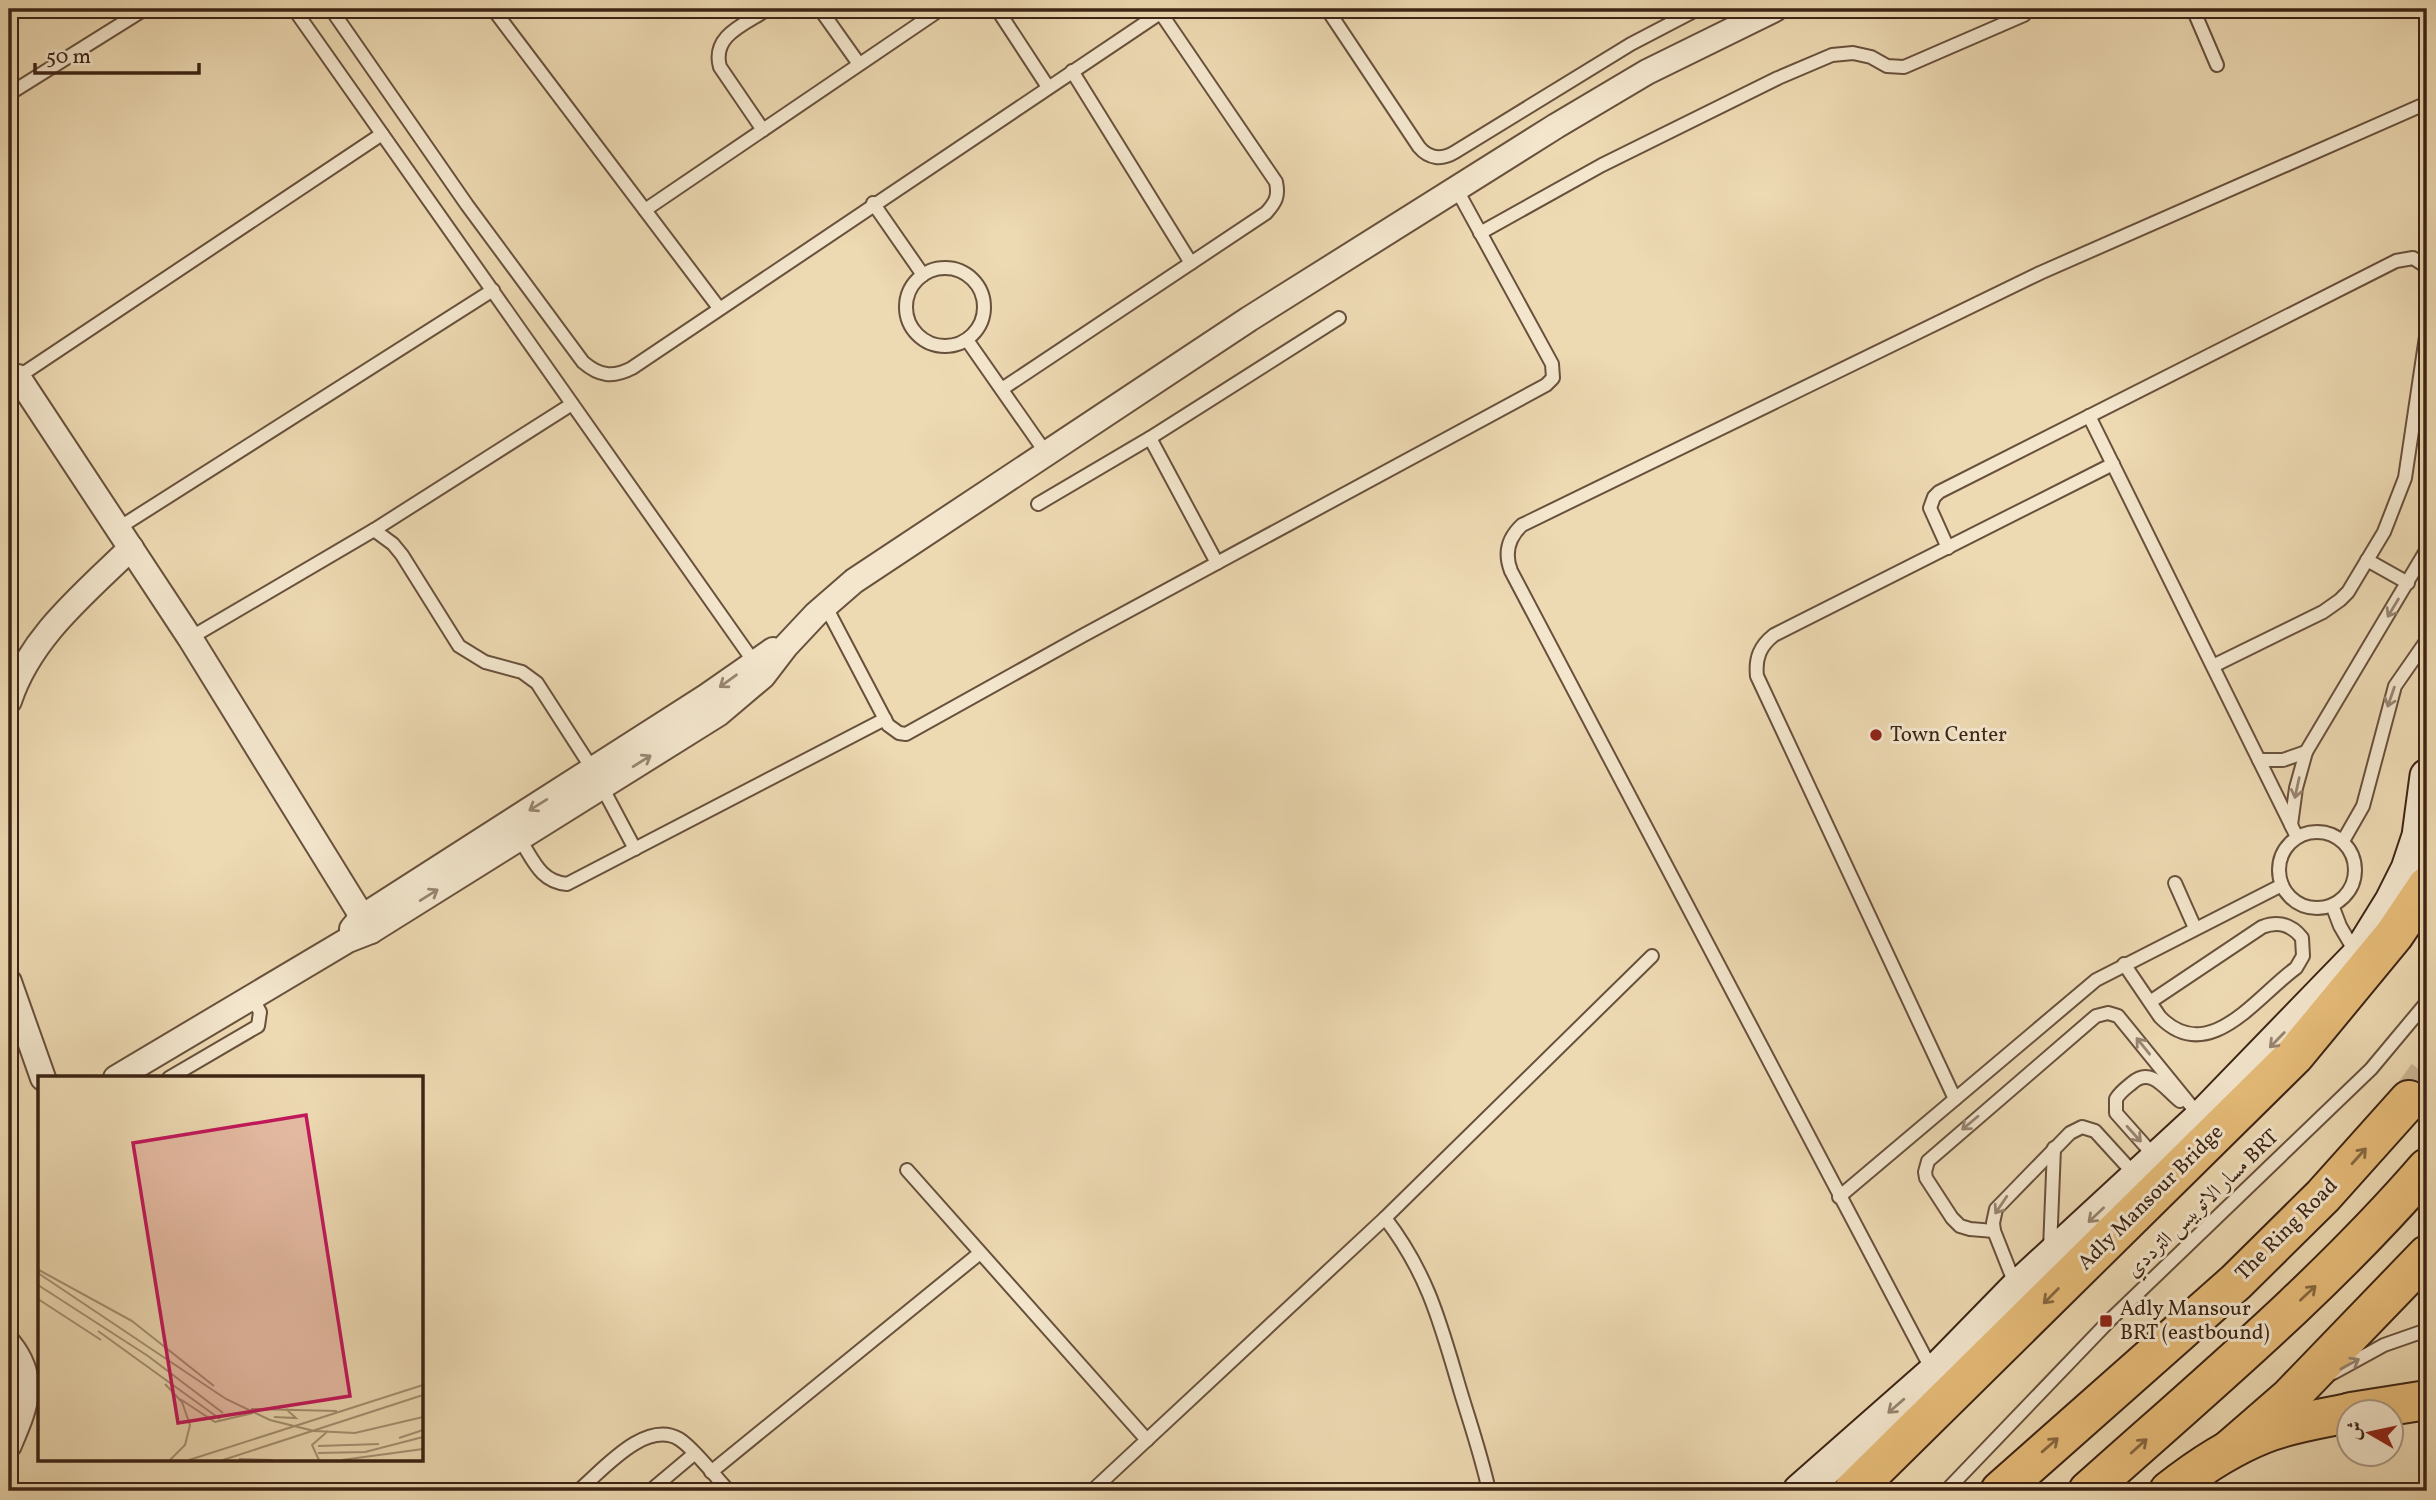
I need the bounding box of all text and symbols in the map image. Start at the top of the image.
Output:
scale bar [35,32,200,76]
text: 50 m [46,43,91,72]
one-way arrow [2386,597,2400,617]
one-way arrow [719,674,738,688]
one-way arrow [2384,685,2396,707]
place label: Town Center [1890,721,2007,750]
marker: Town Center [1868,727,1884,743]
one-way arrow [632,754,652,768]
one-way arrow [2289,776,2303,799]
one-way arrow [528,798,548,812]
one-way arrow [419,887,438,902]
one-way arrow [2268,1031,2285,1048]
one-way arrow [2135,1038,2150,1056]
inset map [38,1076,424,1462]
one-way arrow [1961,1115,1979,1131]
street label: Adly Mansour Bridge [2072,1119,2230,1277]
street label: مسار الاتوبيس الترددي BRT [2120,1123,2286,1285]
one-way arrow [2126,1125,2142,1143]
one-way arrow [2351,1147,2367,1165]
street label: The Ring Road [2229,1172,2345,1288]
one-way arrow [1993,1195,2008,1214]
one-way arrow [2088,1207,2105,1224]
one-way arrow [2299,1285,2317,1301]
one-way arrow [2043,1288,2060,1305]
place label: Adly Mansour BRT (eastbound) [2120,1295,2270,1348]
marker: Adly Mansour BRT (eastbound) [2098,1313,2114,1329]
one-way arrow [2339,1357,2360,1370]
one-way arrow [1887,1398,1905,1414]
north arrow [2334,1398,2404,1468]
text: ش [2341,1419,2369,1442]
one-way arrow [2041,1437,2059,1453]
one-way arrow [2130,1437,2147,1454]

